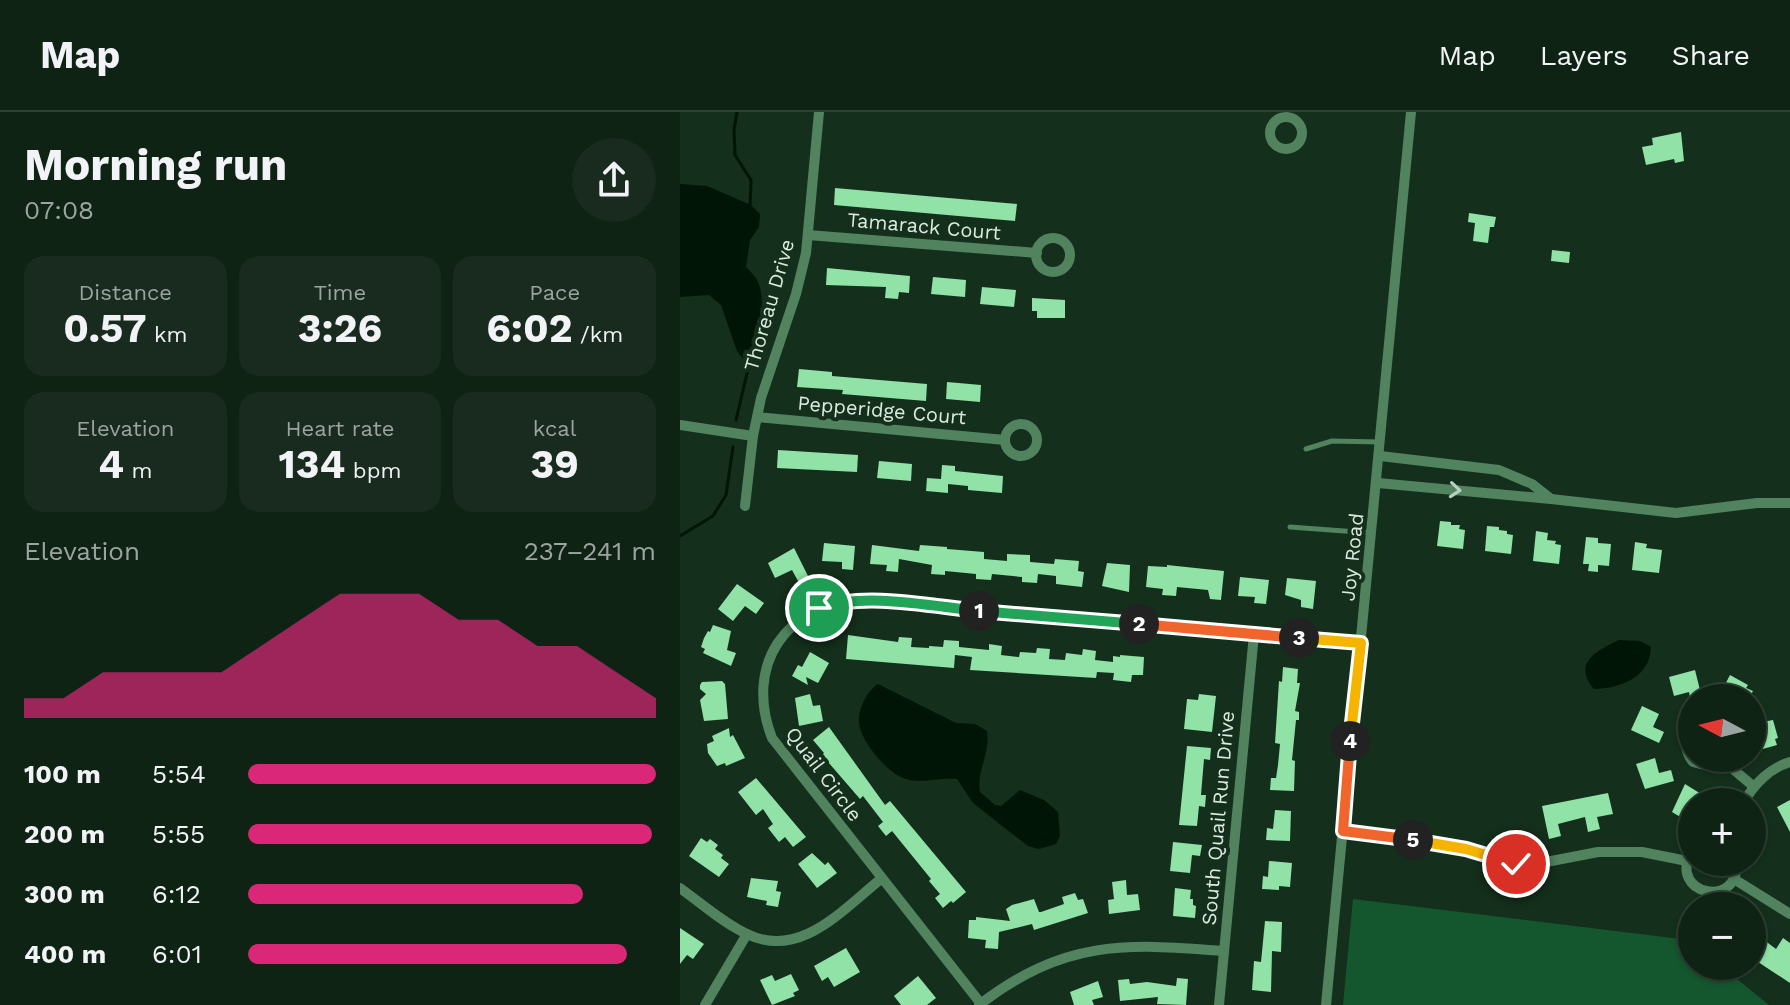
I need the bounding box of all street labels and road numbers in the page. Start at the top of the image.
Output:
street label: Tamarack Court [846,207,1002,245]
street label: Thoreau Drive [739,236,799,374]
street label: Pepperidge Court [797,391,968,429]
street label: Joy Road [1335,512,1369,602]
street label: South Quail Run Drive [1197,710,1239,926]
street label: Quail Circle [781,722,867,826]

